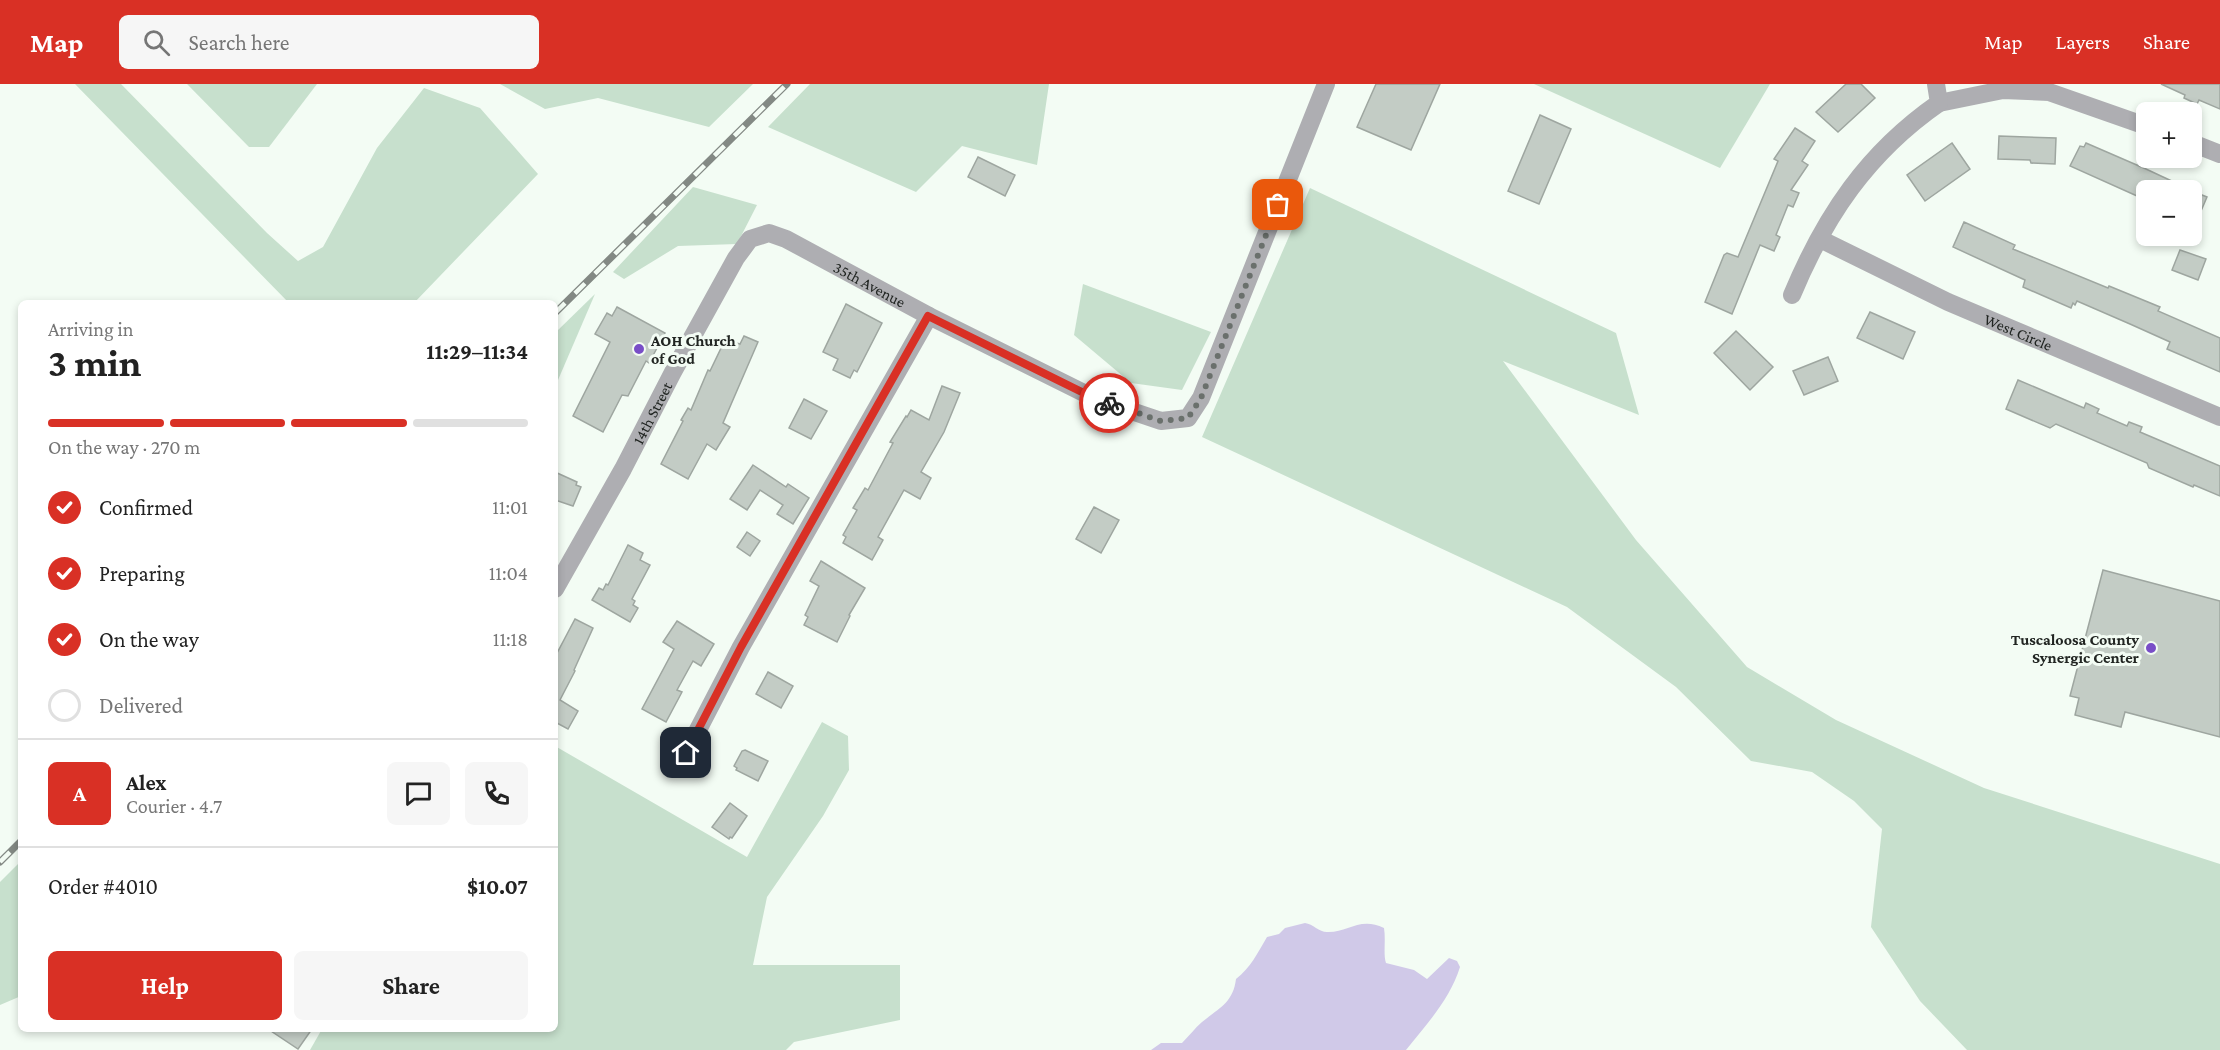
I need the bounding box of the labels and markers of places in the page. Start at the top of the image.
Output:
pin [1252,179,1303,230]
place label: AOH Church of God [650,332,736,367]
marker: AOH Church of God [632,342,646,356]
place label: Tuscaloosa County Synergic Center [2011,631,2140,666]
marker: Tuscaloosa County Synergic Center [2144,641,2158,655]
pin [660,727,711,778]

